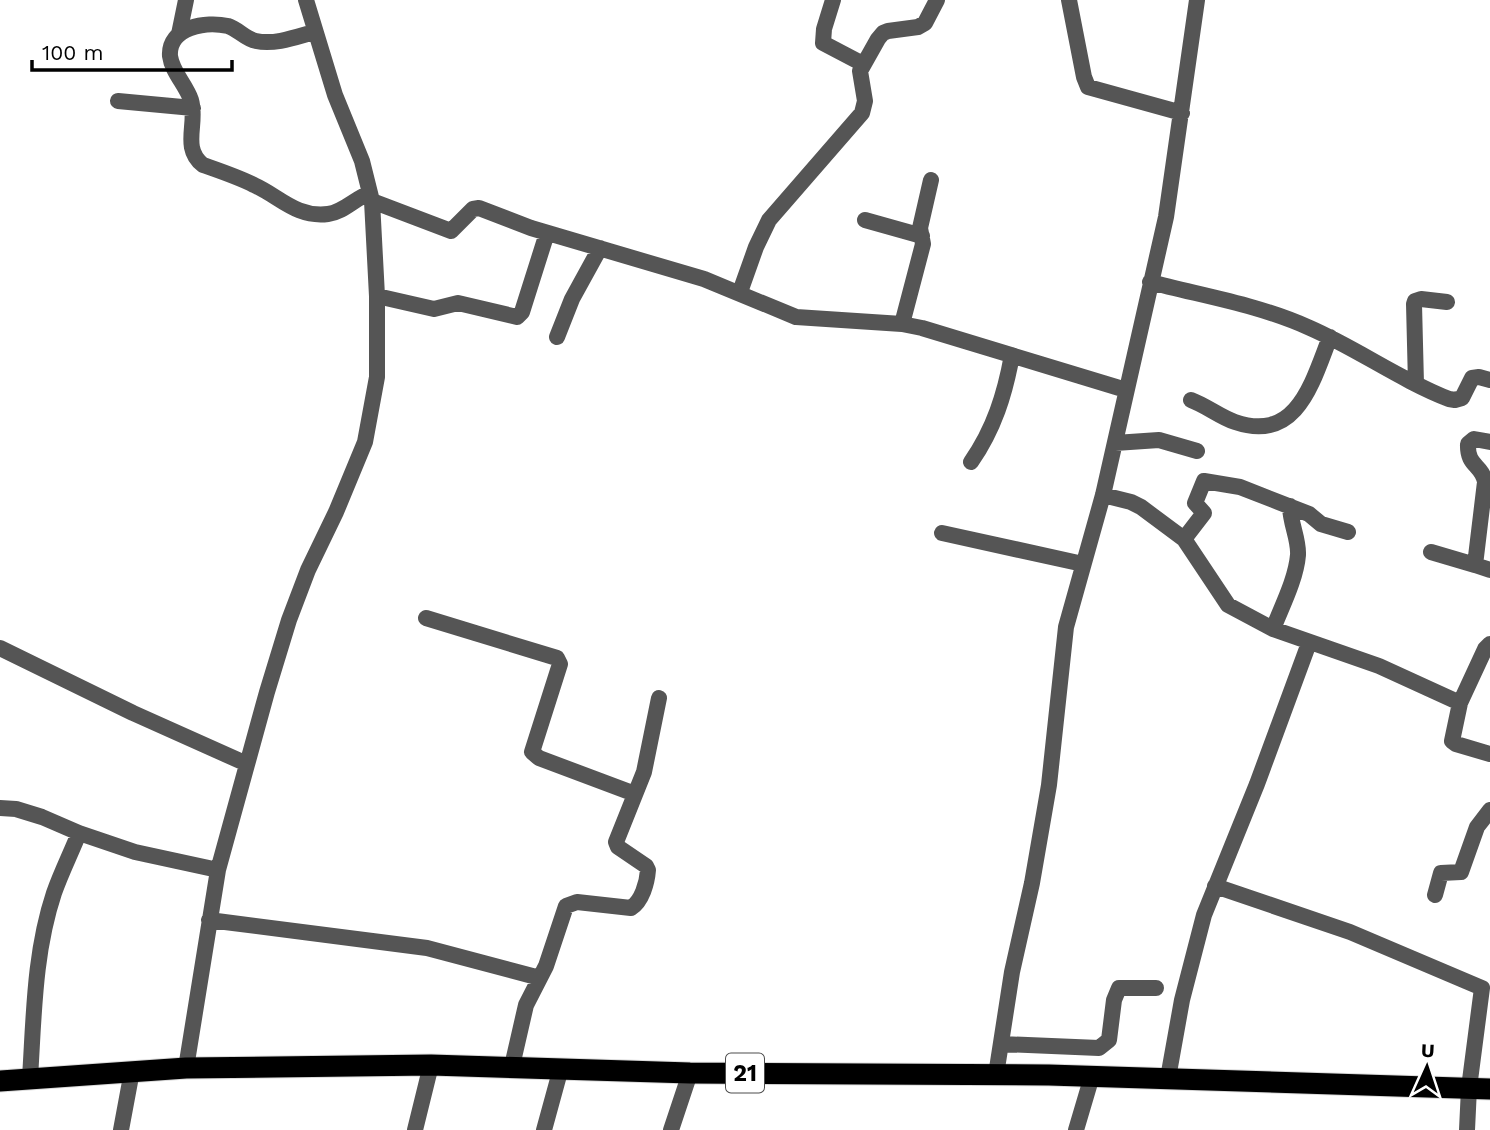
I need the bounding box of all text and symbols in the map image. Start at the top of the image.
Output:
scale bar [32,28,231,72]
text: 100 m [42,40,104,65]
north arrow [1392,1032,1462,1102]
text: U [1421,1039,1435,1062]
road number: 21 [726,1054,764,1092]

